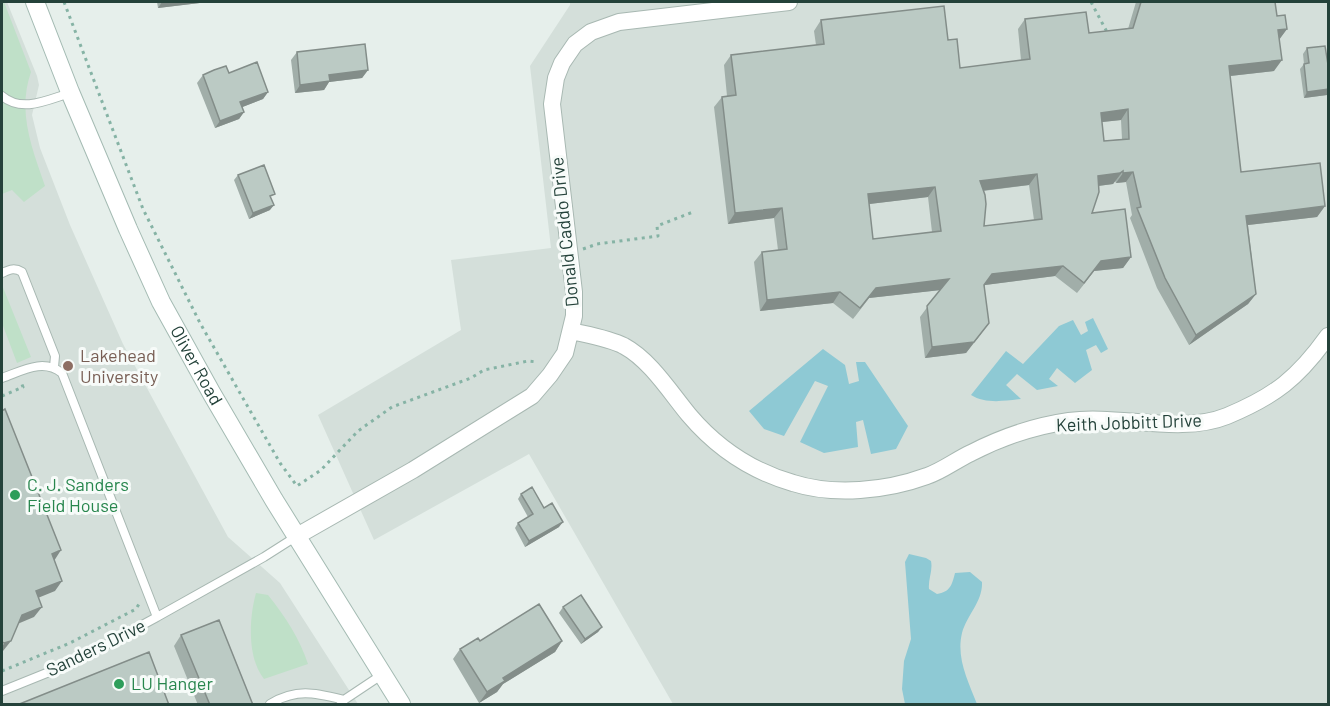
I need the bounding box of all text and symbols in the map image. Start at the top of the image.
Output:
street label: Donald Caddo Drive [545,156,583,308]
street label: Oliver Road [166,321,228,409]
place label: Lakehead University [80,344,158,387]
marker: Lakehead University [61,359,75,373]
street label: Keith Jobbitt Drive [1056,408,1202,436]
place label: C. J. Sanders Field House [27,473,129,516]
marker: C. J. Sanders Field House [8,488,22,502]
street label: Sanders Drive [42,614,149,681]
place label: LU Hanger [131,672,213,694]
marker: LU Hanger [112,677,126,691]

